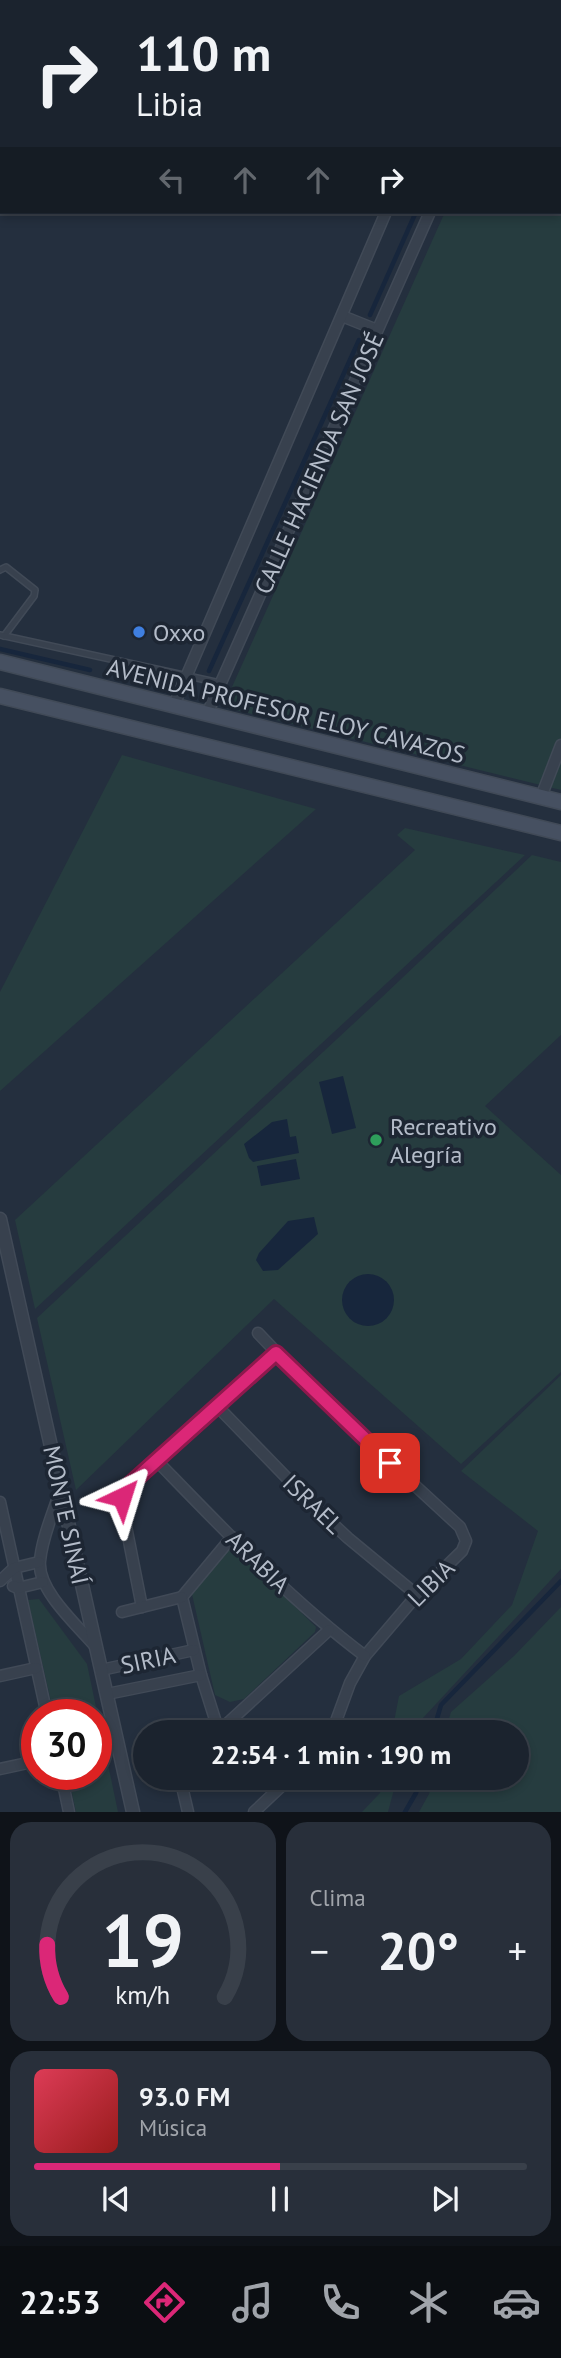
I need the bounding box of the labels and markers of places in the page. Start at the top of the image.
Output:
place label: Oxxo [153,617,205,648]
marker: Oxxo [131,624,147,640]
place label: Recreativo Alegría [390,1111,497,1170]
marker: Recreativo Alegría [368,1132,384,1148]
pin [360,1433,420,1493]

